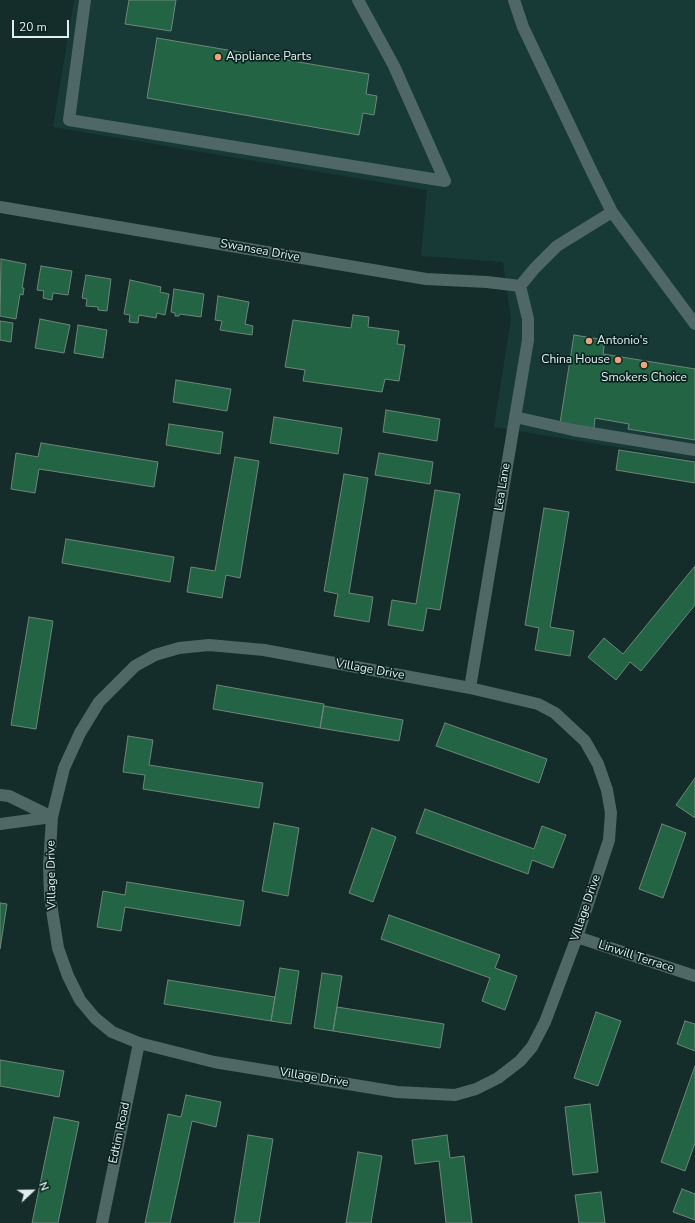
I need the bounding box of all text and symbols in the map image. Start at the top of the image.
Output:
scale bar [14,12,71,38]
text: 20 m [19,19,47,35]
place label: Appliance Parts [226,50,311,64]
marker: Appliance Parts [213,52,223,62]
street label: Swansea Drive [219,237,301,265]
place label: Antonio's [597,334,648,348]
marker: Antonio's [584,336,594,346]
place label: China House [541,353,610,367]
marker: China House [613,355,623,365]
marker: Smokers Choice [639,360,649,370]
place label: Smokers Choice [601,371,687,385]
street label: Lea Lane [492,462,514,512]
street label: Village Drive [335,657,405,683]
street label: Village Drive [44,840,60,910]
street label: Village Drive [568,873,604,943]
street label: Linwill Terrace [596,938,676,976]
street label: Village Drive [279,1065,349,1091]
street label: Edtim Road [106,1101,134,1165]
north arrow [12,1171,52,1211]
text: N [35,1180,52,1193]

